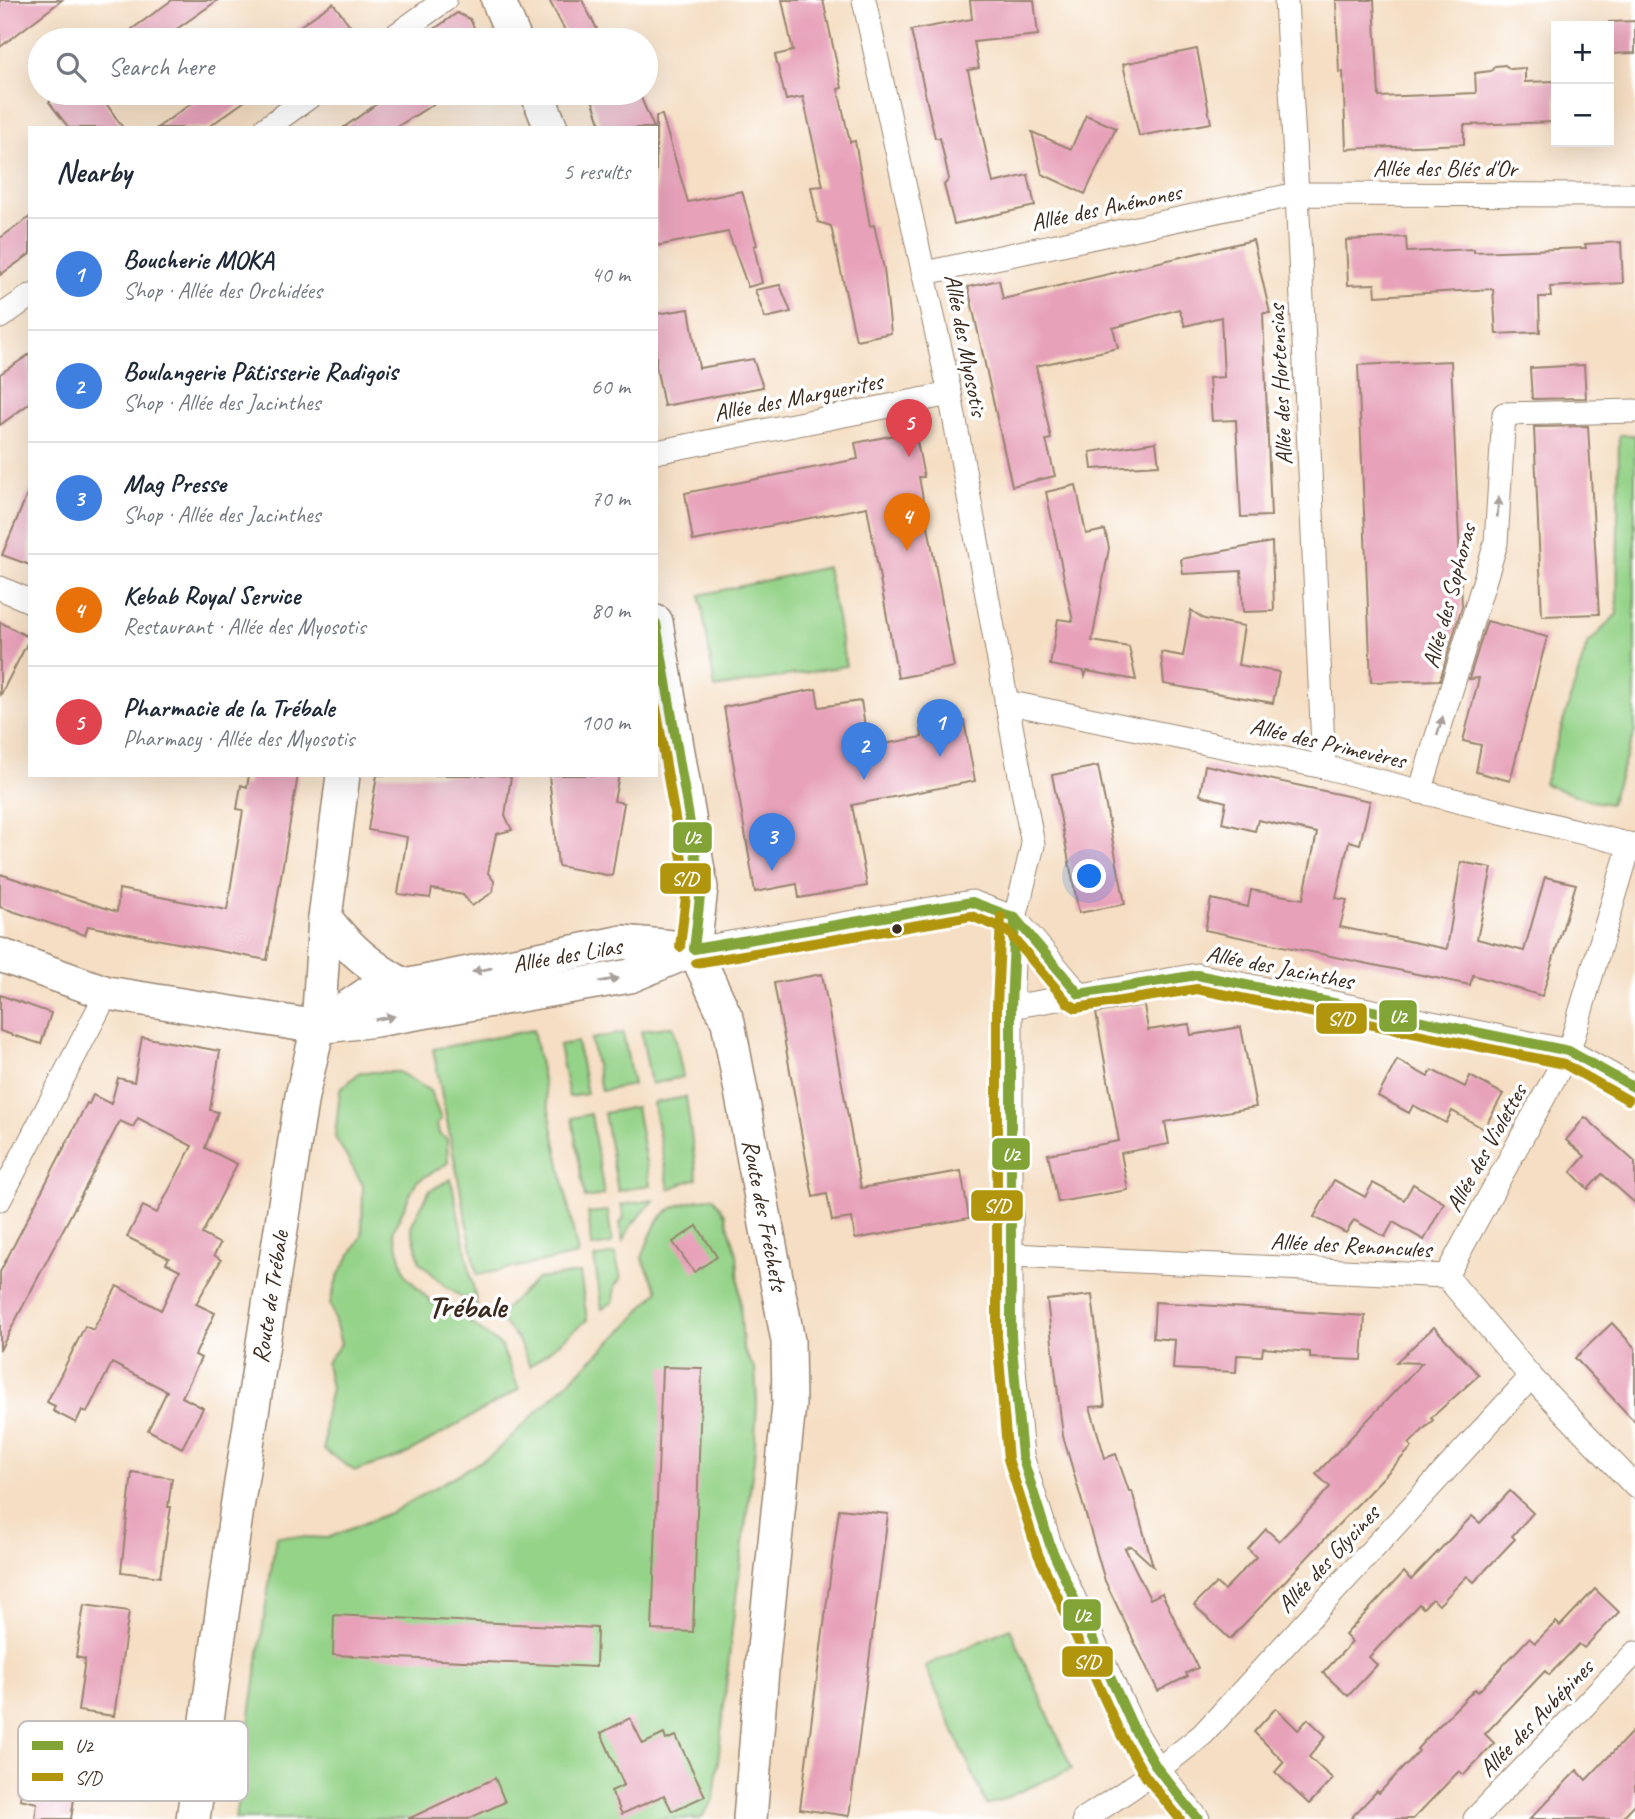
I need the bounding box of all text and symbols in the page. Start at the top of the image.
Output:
map controls [1551,21,1614,147]
button: + [1551,21,1614,84]
search box [28,28,658,105]
icon: search [52,48,90,86]
text: Search here [108,50,214,83]
button: − [1551,84,1614,147]
text: Nearby [56,153,132,191]
street label: Allée des Blés d'Or [1373,153,1519,183]
text: 5 results [563,157,630,186]
street label: Allée des Anémones [1028,176,1186,238]
text: Boucherie MOKA [123,243,273,276]
text: 1 [74,260,84,289]
text: 40 m [591,260,630,289]
street label: Allée des Myosotis [938,271,995,420]
text: Shop · Allée des Orchidées [123,276,322,305]
street label: Allée des Hortensias [1261,301,1299,466]
text: Boulangerie Pâtisserie Radigois [123,355,398,388]
street label: Allée des Marguerites [711,365,887,428]
text: 2 [74,372,84,401]
text: 60 m [591,372,630,401]
text: Shop · Allée des Jacinthes [123,388,320,417]
pin: 5 [886,399,932,457]
text: Mag Presse [123,467,226,500]
text: 3 [74,484,84,513]
text: 70 m [591,484,630,513]
pin: 4 [884,493,930,551]
one-way arrow [1493,496,1504,518]
text: Shop · Allée des Jacinthes [123,500,320,529]
street label: Allée des Sophoras [1415,519,1483,671]
text: Kebab Royal Service [123,579,300,612]
text: 4 [74,596,84,625]
text: 80 m [591,596,630,625]
text: Restaurant · Allée des Myosotis [123,612,366,641]
text: Pharmacie de la Trébale [123,691,335,724]
pin: 1 [917,699,963,757]
text: 5 [74,708,84,737]
text: 100 m [581,708,630,737]
street label: Allée des Primevères [1247,711,1410,776]
one-way arrow [1435,716,1445,737]
pin: 2 [841,722,887,780]
text: Pharmacy · Allée des Myosotis [123,724,354,753]
pin: 3 [749,813,795,871]
line badge: U2 [672,821,713,854]
text: U2 [683,826,703,850]
your location [1072,859,1106,893]
line badge: S/D [659,862,712,895]
text: S/D [672,867,700,891]
unlabelled marker [890,922,904,936]
street label: Allée des Lilas [510,930,627,979]
street label: Allée des Jacinthes [1204,938,1359,996]
one-way arrow [471,965,493,976]
one-way arrow [599,974,621,985]
line badge: U2 [1378,999,1418,1033]
line badge: S/D [1315,1002,1368,1035]
text: U2 [1389,1005,1409,1029]
text: S/D [1328,1007,1356,1031]
one-way arrow [374,1012,396,1023]
street label: Allée des Violettes [1439,1077,1534,1217]
street label: Route des Fréchets [736,1137,795,1296]
line badge: U2 [991,1137,1031,1171]
text: U2 [1002,1143,1022,1167]
line badge: S/D [970,1189,1024,1222]
text: S/D [984,1194,1012,1218]
street label: Allée des Renoncules [1270,1226,1435,1264]
street label: Route de Trébale [245,1227,296,1365]
district label: Trébale [428,1286,509,1327]
street label: Allée des Glycines [1271,1497,1387,1619]
line badge: U2 [1062,1598,1102,1632]
text: U2 [1073,1604,1093,1628]
line badge: S/D [1061,1645,1114,1678]
text: S/D [1074,1650,1102,1674]
street label: Allée des Aubépines [1472,1651,1601,1783]
legend [18,1721,248,1801]
text: U2 [75,1734,94,1758]
text: S/D [75,1766,104,1790]

